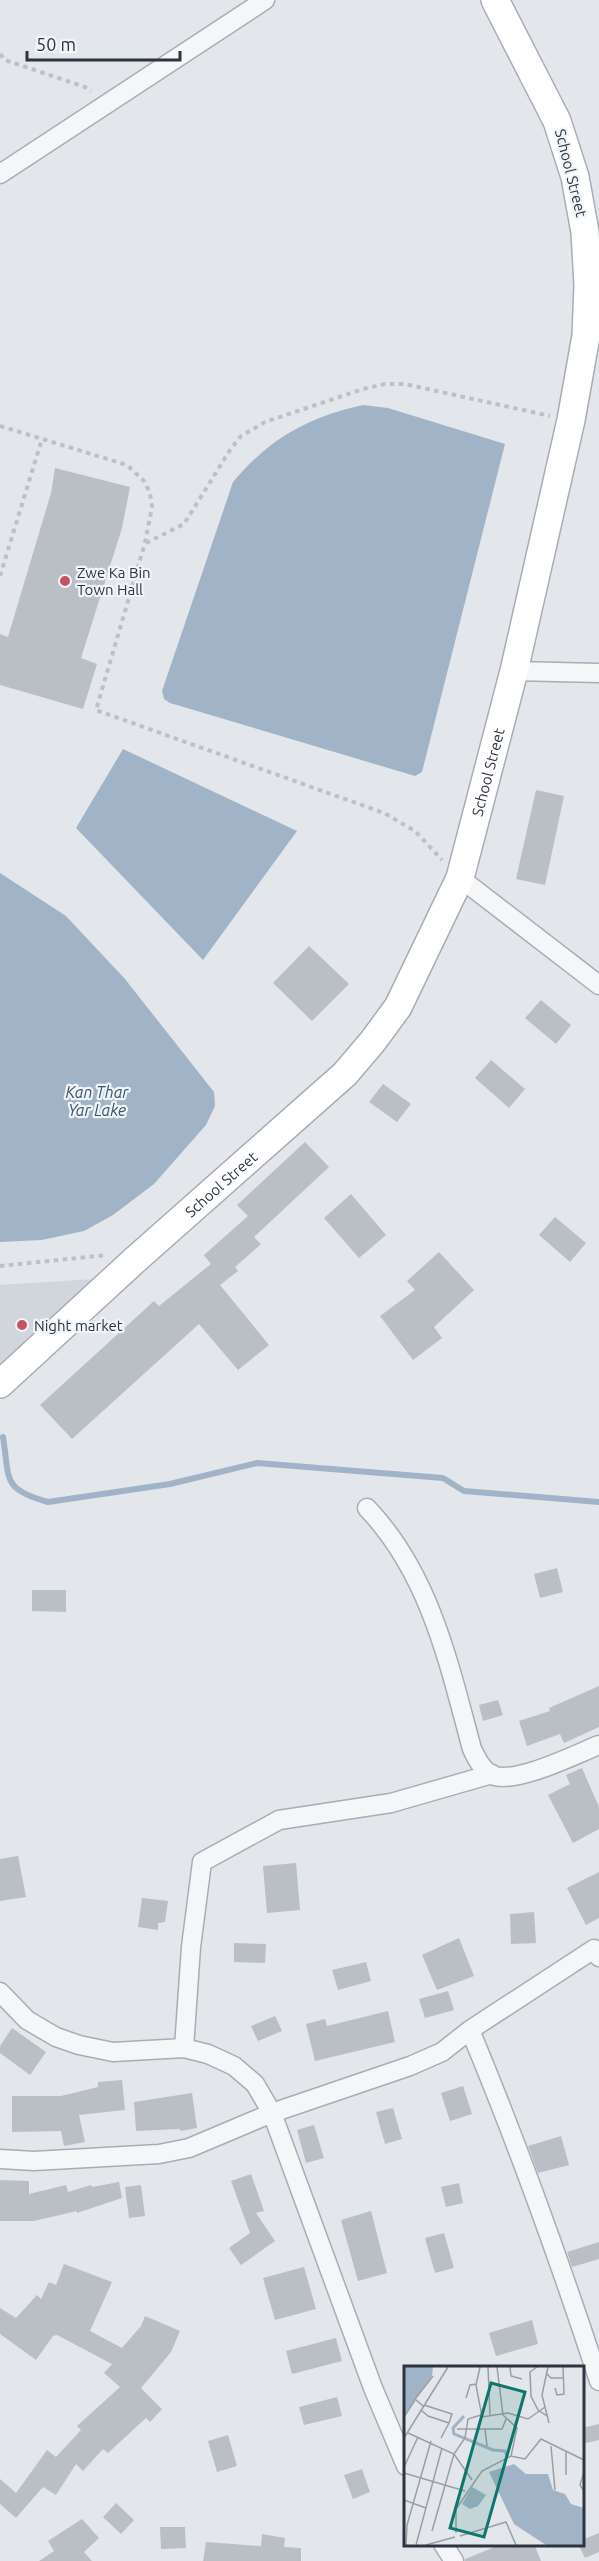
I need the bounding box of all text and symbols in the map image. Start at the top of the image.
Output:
scale bar [27,24,180,62]
text: 50 m [36,34,76,54]
street label: School Street [552,127,590,219]
place label: Zwe Ka Bin Town Hall [77,564,151,598]
marker: Zwe Ka Bin Town Hall [58,574,72,588]
street label: School Street [468,726,507,818]
water label: Kan Thar Yar Lake [66,1083,129,1119]
street label: School Street [181,1148,260,1220]
place label: Night market [34,1317,123,1334]
marker: Night market [15,1318,29,1332]
inset map [404,2366,584,2546]

